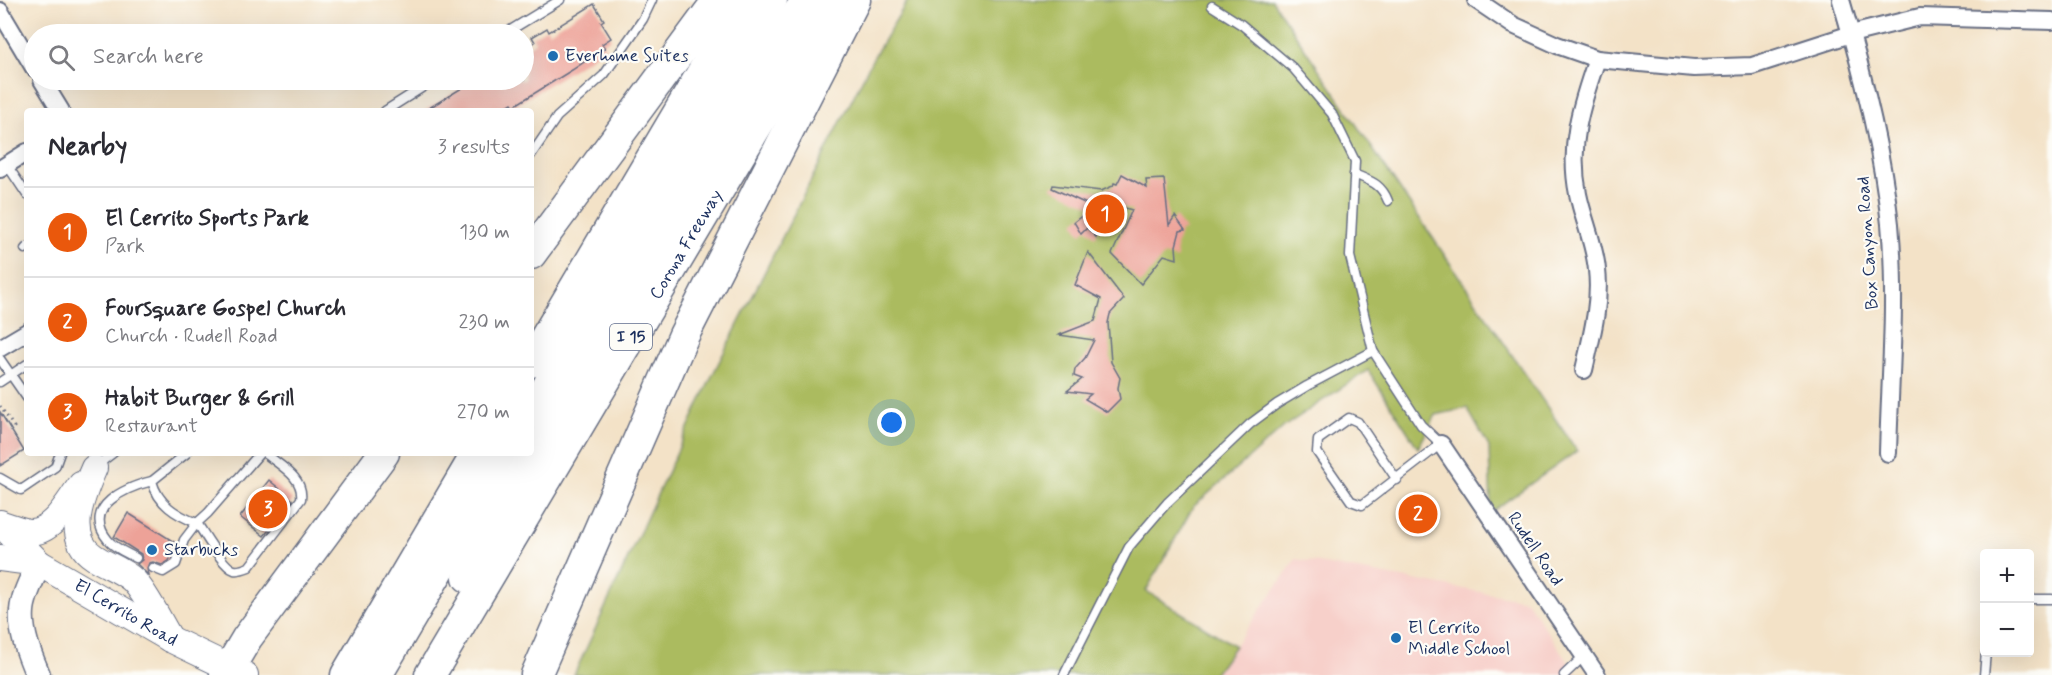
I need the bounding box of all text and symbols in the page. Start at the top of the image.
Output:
search box [24,24,534,90]
icon: search [45,41,78,74]
text: Search here [93,43,204,71]
place label: Everhome Suites [565,44,689,68]
marker: Everhome Suites [546,49,560,63]
text: Nearby [48,130,127,164]
text: 3 results [438,134,510,161]
street label: Box Canyon Road [1851,176,1885,310]
street label: Corona Freeway [644,185,728,304]
pin: 1 [1086,192,1124,236]
text: El Cerrito Sports Park [105,205,309,233]
text: 1 [63,219,72,246]
text: 130 m [459,219,510,246]
text: Park [105,233,145,260]
text: Foursquare Gospel Church [105,295,346,323]
text: 2 [63,309,72,336]
text: 230 m [458,309,510,336]
text: Church · Rudell Road [105,323,278,350]
road number: I 15 [610,324,652,350]
text: Habit Burger & Grill [105,385,295,413]
text: 3 [63,399,72,426]
text: 270 m [457,399,510,426]
your location [877,408,906,437]
text: Restaurant [105,413,198,440]
pin: 3 [248,486,288,532]
pin: 2 [1398,492,1438,536]
street label: Rudell Road [1501,507,1569,591]
place label: Starbucks [164,538,238,562]
marker: Starbucks [145,543,159,557]
map controls [1980,549,2034,657]
button: + [1980,549,2034,603]
street label: El Cerrito Road [70,574,181,653]
button: − [1980,603,2034,657]
place label: El Cerrito Middle School [1408,616,1510,661]
marker: El Cerrito Middle School [1389,631,1403,645]

